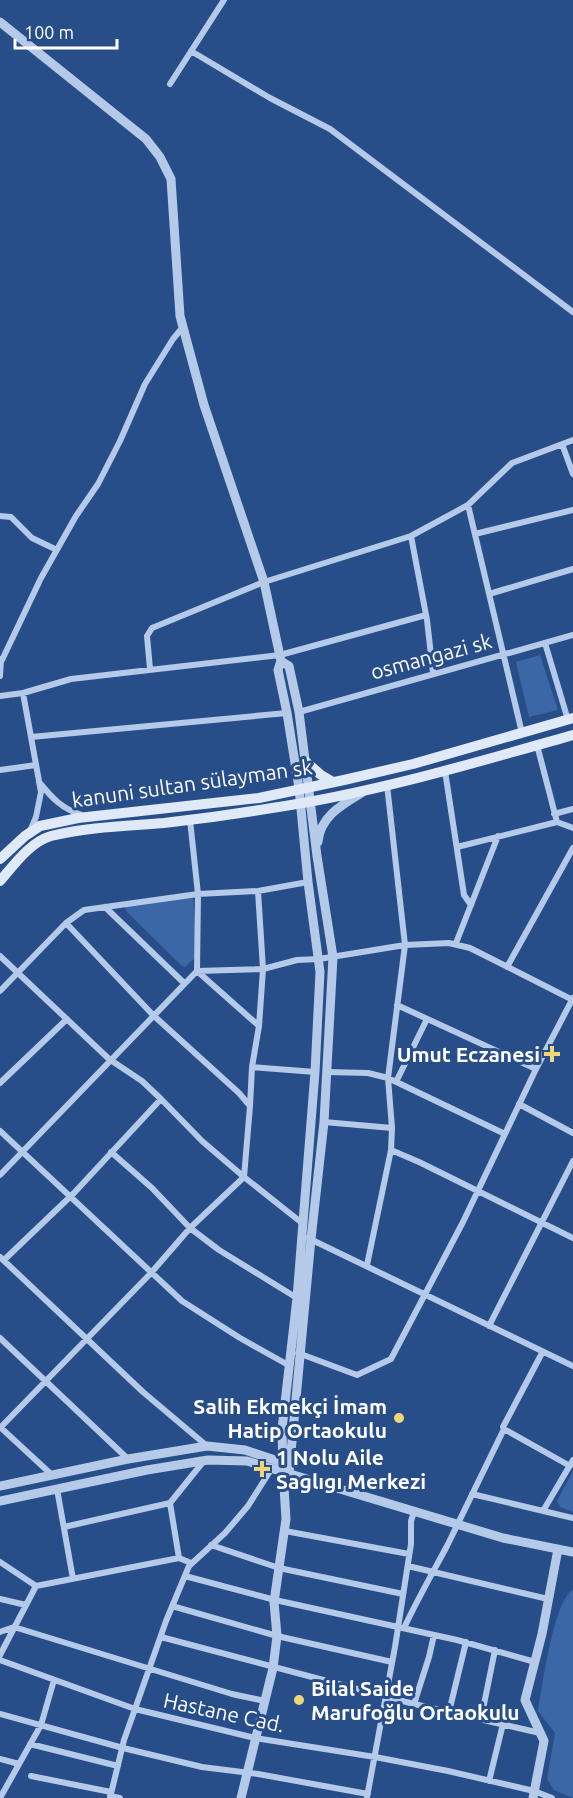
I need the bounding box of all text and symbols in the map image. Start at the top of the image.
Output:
scale bar [15,12,117,50]
text: 100 m [24,22,74,42]
street label: osmangazi sk [368,628,495,684]
street label: kanuni sultan sülayman sk [70,754,314,812]
place label: Umut Eczanesi [397,1042,540,1066]
marker: Umut Eczanesi [545,1047,559,1061]
place label: Salih Ekmekçi İmam Hatip Ortaokulu [193,1394,387,1442]
marker: Salih Ekmekçi İmam Hatip Ortaokulu [392,1411,406,1425]
place label: 1 Nolu Aile Saglıgı Merkezi [276,1445,426,1493]
marker: 1 Nolu Aile Saglıgı Merkezi [253,1460,271,1478]
place label: Bilal Saide Marufoğlu Ortaokulu [311,1676,520,1724]
street label: Hastane Cad. [161,1687,287,1737]
marker: Bilal Saide Marufoğlu Ortaokulu [292,1693,306,1707]

